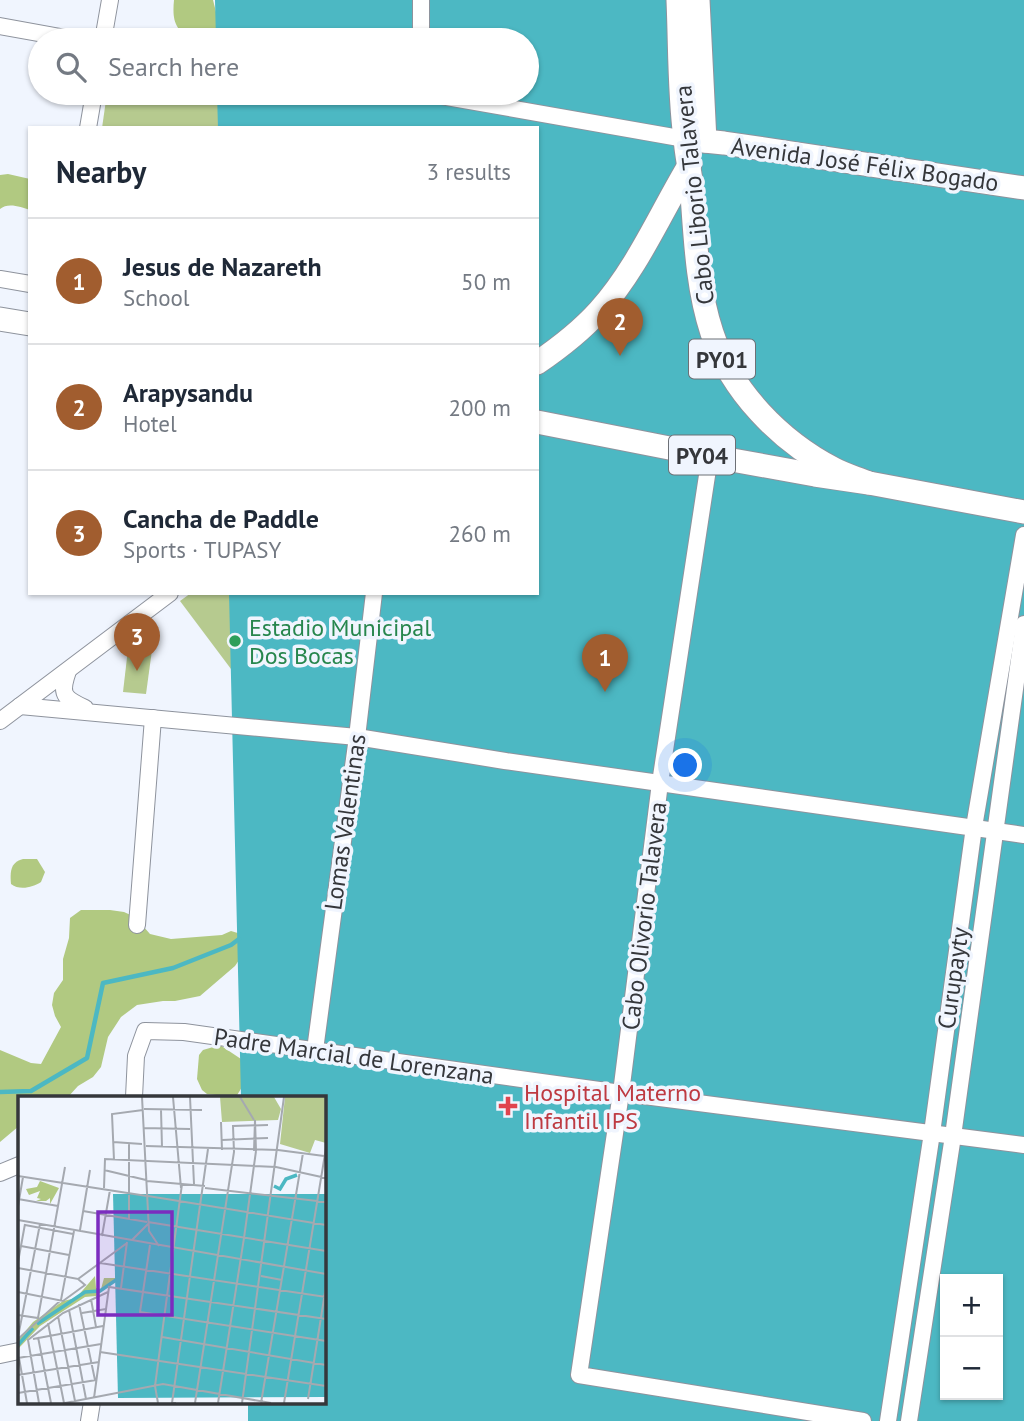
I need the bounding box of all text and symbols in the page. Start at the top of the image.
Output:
search box [28,28,539,105]
icon: search [52,48,90,86]
text: Search here [108,50,239,83]
street label: Cabo Liborio Talavera [667,84,721,306]
street label: Avenida José Félix Bogado [729,130,1001,198]
text: Nearby [56,152,146,191]
text: 3 results [427,157,511,186]
text: Jesus de Nazareth [123,250,322,283]
text: 1 [72,267,86,296]
text: 50 m [461,267,511,296]
text: School [123,283,190,312]
pin: 2 [597,298,643,356]
road number: PY01 [689,340,755,378]
text: Arapysandu [123,376,253,409]
text: 2 [72,393,86,422]
text: 200 m [449,393,511,422]
text: Hotel [123,409,177,438]
road number: PY04 [669,436,735,475]
text: Cancha de Paddle [123,502,319,535]
text: 3 [72,519,86,548]
text: 260 m [449,519,511,548]
text: Sports · TUPASY [123,535,281,564]
place label: Estadio Municipal Dos Bocas [249,612,431,671]
pin: 3 [114,613,160,671]
marker: Estadio Municipal Dos Bocas [227,633,243,649]
pin: 1 [582,634,628,692]
street label: Lomas Valentinas [317,732,373,912]
your location [668,748,702,782]
street label: Cabo Olivorio Talavera [615,800,673,1032]
street label: Curupayty [931,925,975,1031]
street label: Padre Marcial de Lorenzana [212,1021,496,1091]
place label: Hospital Materno Infantil IPS [524,1077,701,1136]
inset map [18,1096,326,1404]
marker: Hospital Materno Infantil IPS [498,1096,518,1116]
map controls [940,1274,1003,1400]
button: + [940,1274,1003,1337]
button: − [940,1337,1003,1400]

